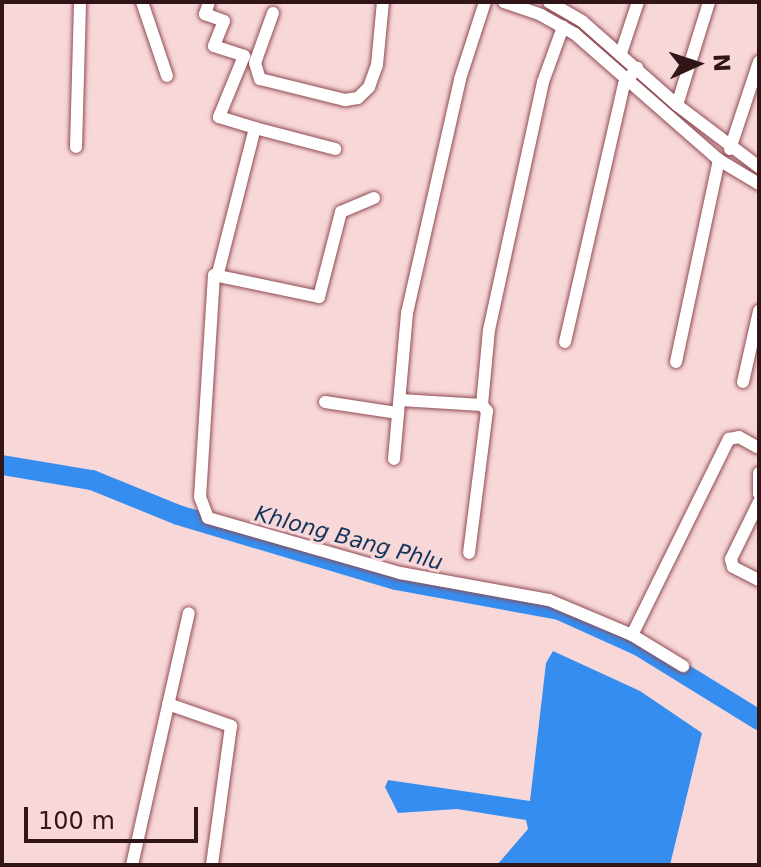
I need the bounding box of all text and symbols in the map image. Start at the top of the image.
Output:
north arrow [657,24,737,104]
text: N [709,53,734,73]
water label: Khlong Bang Phlu [252,500,446,576]
scale bar [28,791,202,841]
text: 100 m [38,807,115,835]

